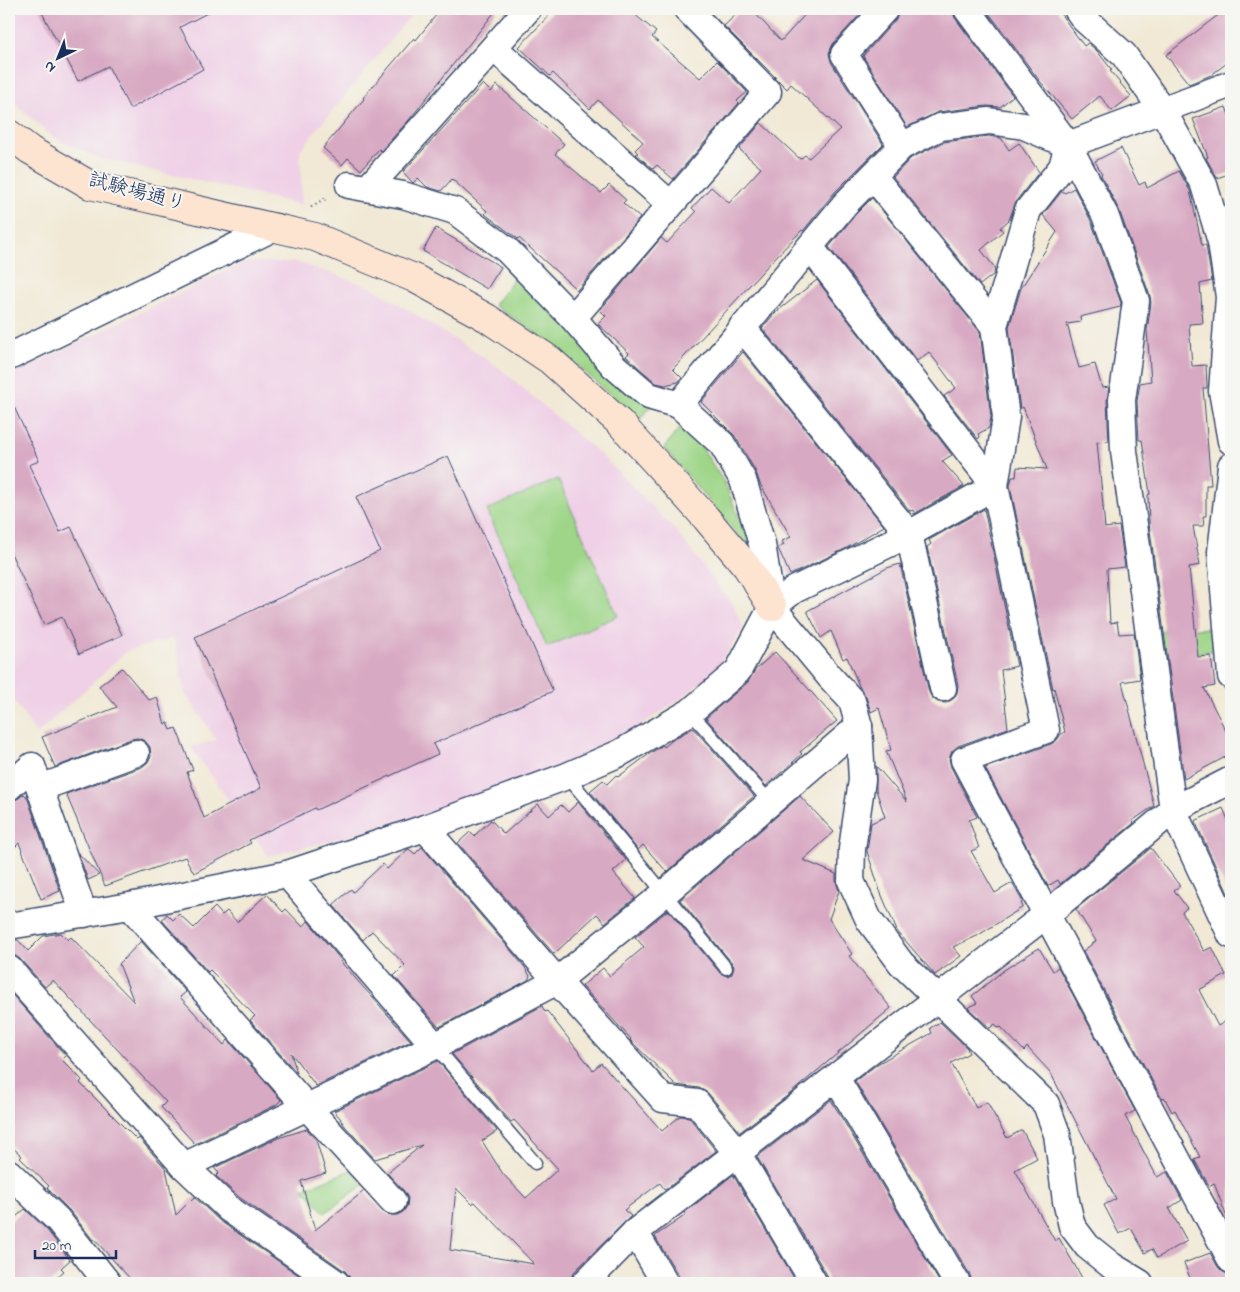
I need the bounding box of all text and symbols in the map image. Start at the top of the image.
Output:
north arrow [32,32,82,82]
text: N [40,56,61,77]
street label: 試験場通り [85,166,189,220]
scale bar [35,1227,116,1259]
text: 20 m [42,1235,72,1257]

